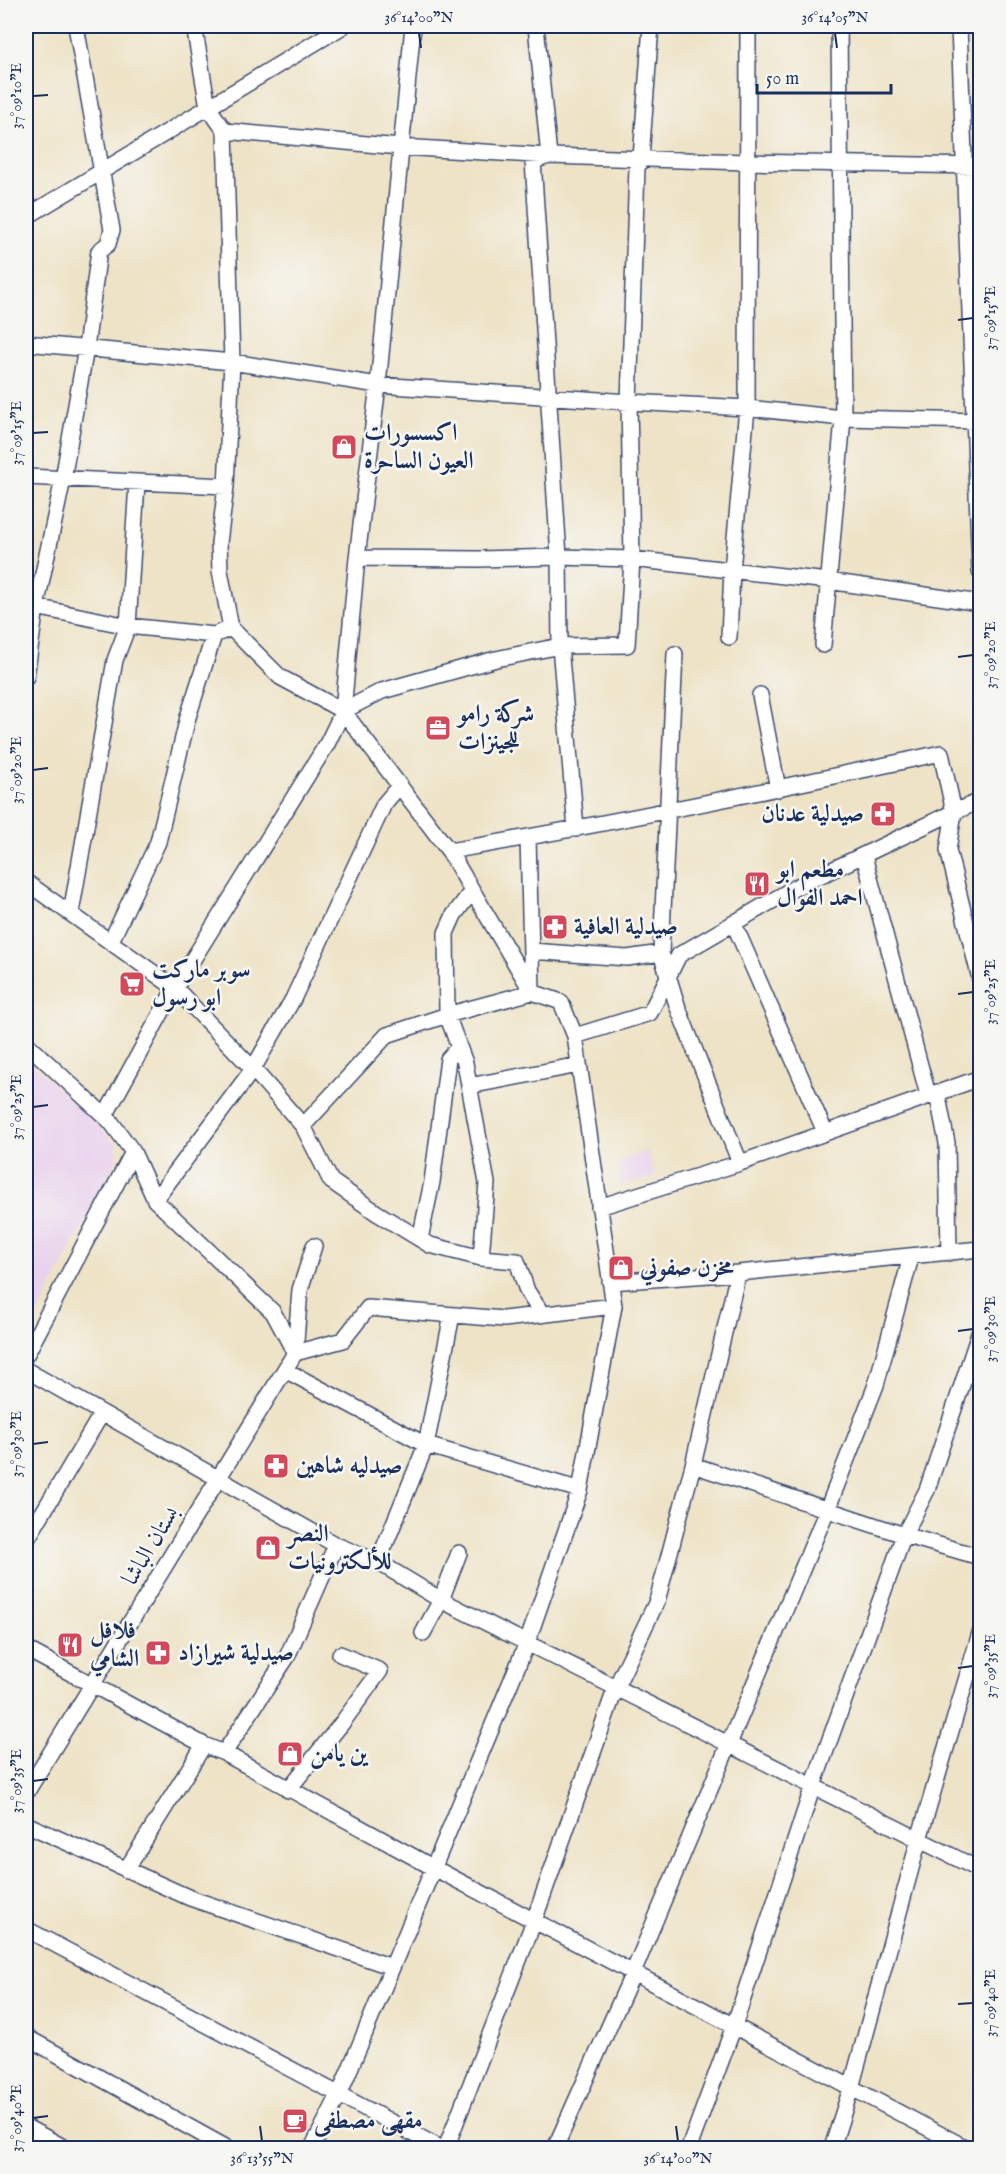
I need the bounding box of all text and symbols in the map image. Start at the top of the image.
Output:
text: 36°14'00"N [385,8,453,27]
text: 36°14'05"N [802,8,869,27]
scale bar [757,57,890,95]
text: 37°09'10"E [7,63,26,129]
text: 50 m [766,68,799,91]
text: 37°09'15"E [981,286,1000,350]
text: 37°09'15"E [7,401,26,465]
place label: اكسسورات العيون الساحرة [364,418,474,477]
shop icon: اكسسورات العيون الساحرة [329,432,359,462]
text: 37°09'20"E [981,621,1000,689]
place label: شركة رامو للجينزات [455,698,534,758]
office icon: شركة رامو للجينزات [423,713,453,743]
text: 37°09'20"E [7,736,26,804]
place label: صيدلية عدنان [761,799,864,830]
pharmacy icon: صيدلية عدنان [868,799,898,829]
place label: مطعم ابو احمد الفوال [774,855,863,914]
restaurant icon: مطعم ابو احمد الفوال [742,869,772,899]
pharmacy icon: صيدلية العافية [540,912,570,942]
place label: صيدلية العافية [574,912,678,943]
place label: سوبر ماركت ابو رسول [152,955,251,1014]
text: 37°09'25"E [981,959,1000,1025]
supermarket icon: سوبر ماركت ابو رسول [117,969,147,999]
text: 37°09'25"E [7,1074,26,1140]
shop icon: مخزن صفوني [606,1253,636,1283]
place label: مخزن صفوني [639,1253,734,1286]
text: 37°09'30"E [981,1296,1000,1362]
text: 37°09'30"E [7,1411,26,1477]
pharmacy icon: صيدليه شاهين [261,1451,291,1481]
place label: صيدليه شاهين [296,1451,403,1482]
street label: بستان الباشا [115,1500,187,1591]
place label: النصر للألكترونيات [285,1519,392,1578]
shop icon: النصر للألكترونيات [253,1533,283,1563]
place label: فلافل الشامي [89,1616,139,1677]
restaurant icon: فلافل الشامي [55,1630,85,1660]
text: 37°09'35"E [981,1634,1000,1698]
pharmacy icon: صيدلية شيرازاد [143,1638,173,1668]
place label: صيدلية شيرازاد [178,1638,294,1669]
shop icon: ين يامن [275,1739,305,1769]
place label: ين يامن [310,1739,369,1770]
text: 37°09'35"E [7,1749,26,1813]
text: 37°09'40"E [981,1969,1000,2037]
text: 37°09'40"E [7,2084,26,2152]
cafe icon: مقهى مصطفى [280,2106,310,2136]
place label: مقهى مصطفى [313,2106,423,2137]
text: 36°13'55"N [230,2149,294,2168]
text: 36°14'00"N [644,2149,712,2168]

